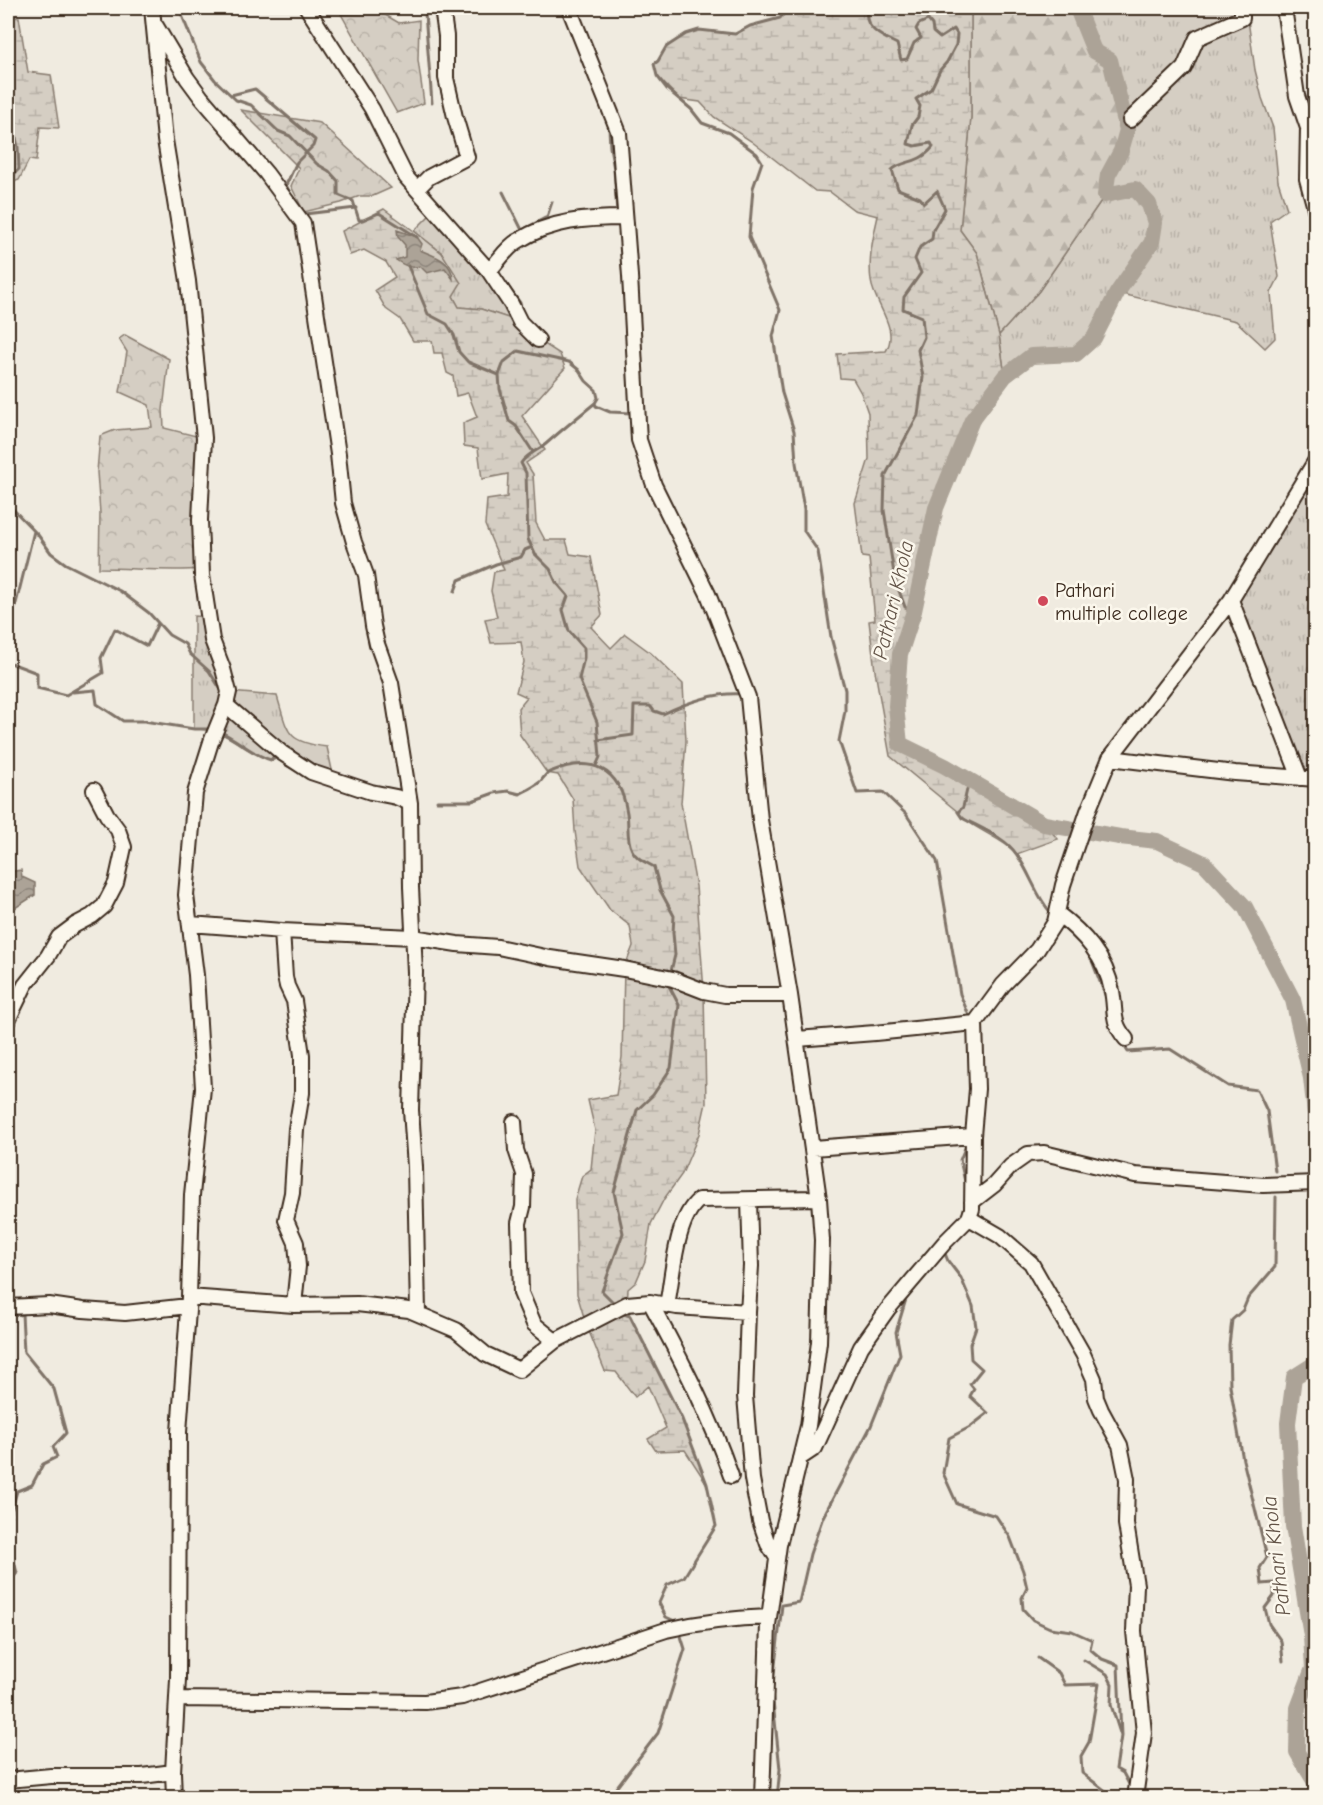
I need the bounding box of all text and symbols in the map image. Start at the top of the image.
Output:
water label: Pathari Khola [868,538,918,662]
place label: Pathari multiple college [1055,579,1188,625]
marker: Pathari multiple college [1036,594,1050,608]
water label: Pathari Khola [1257,1494,1295,1617]

